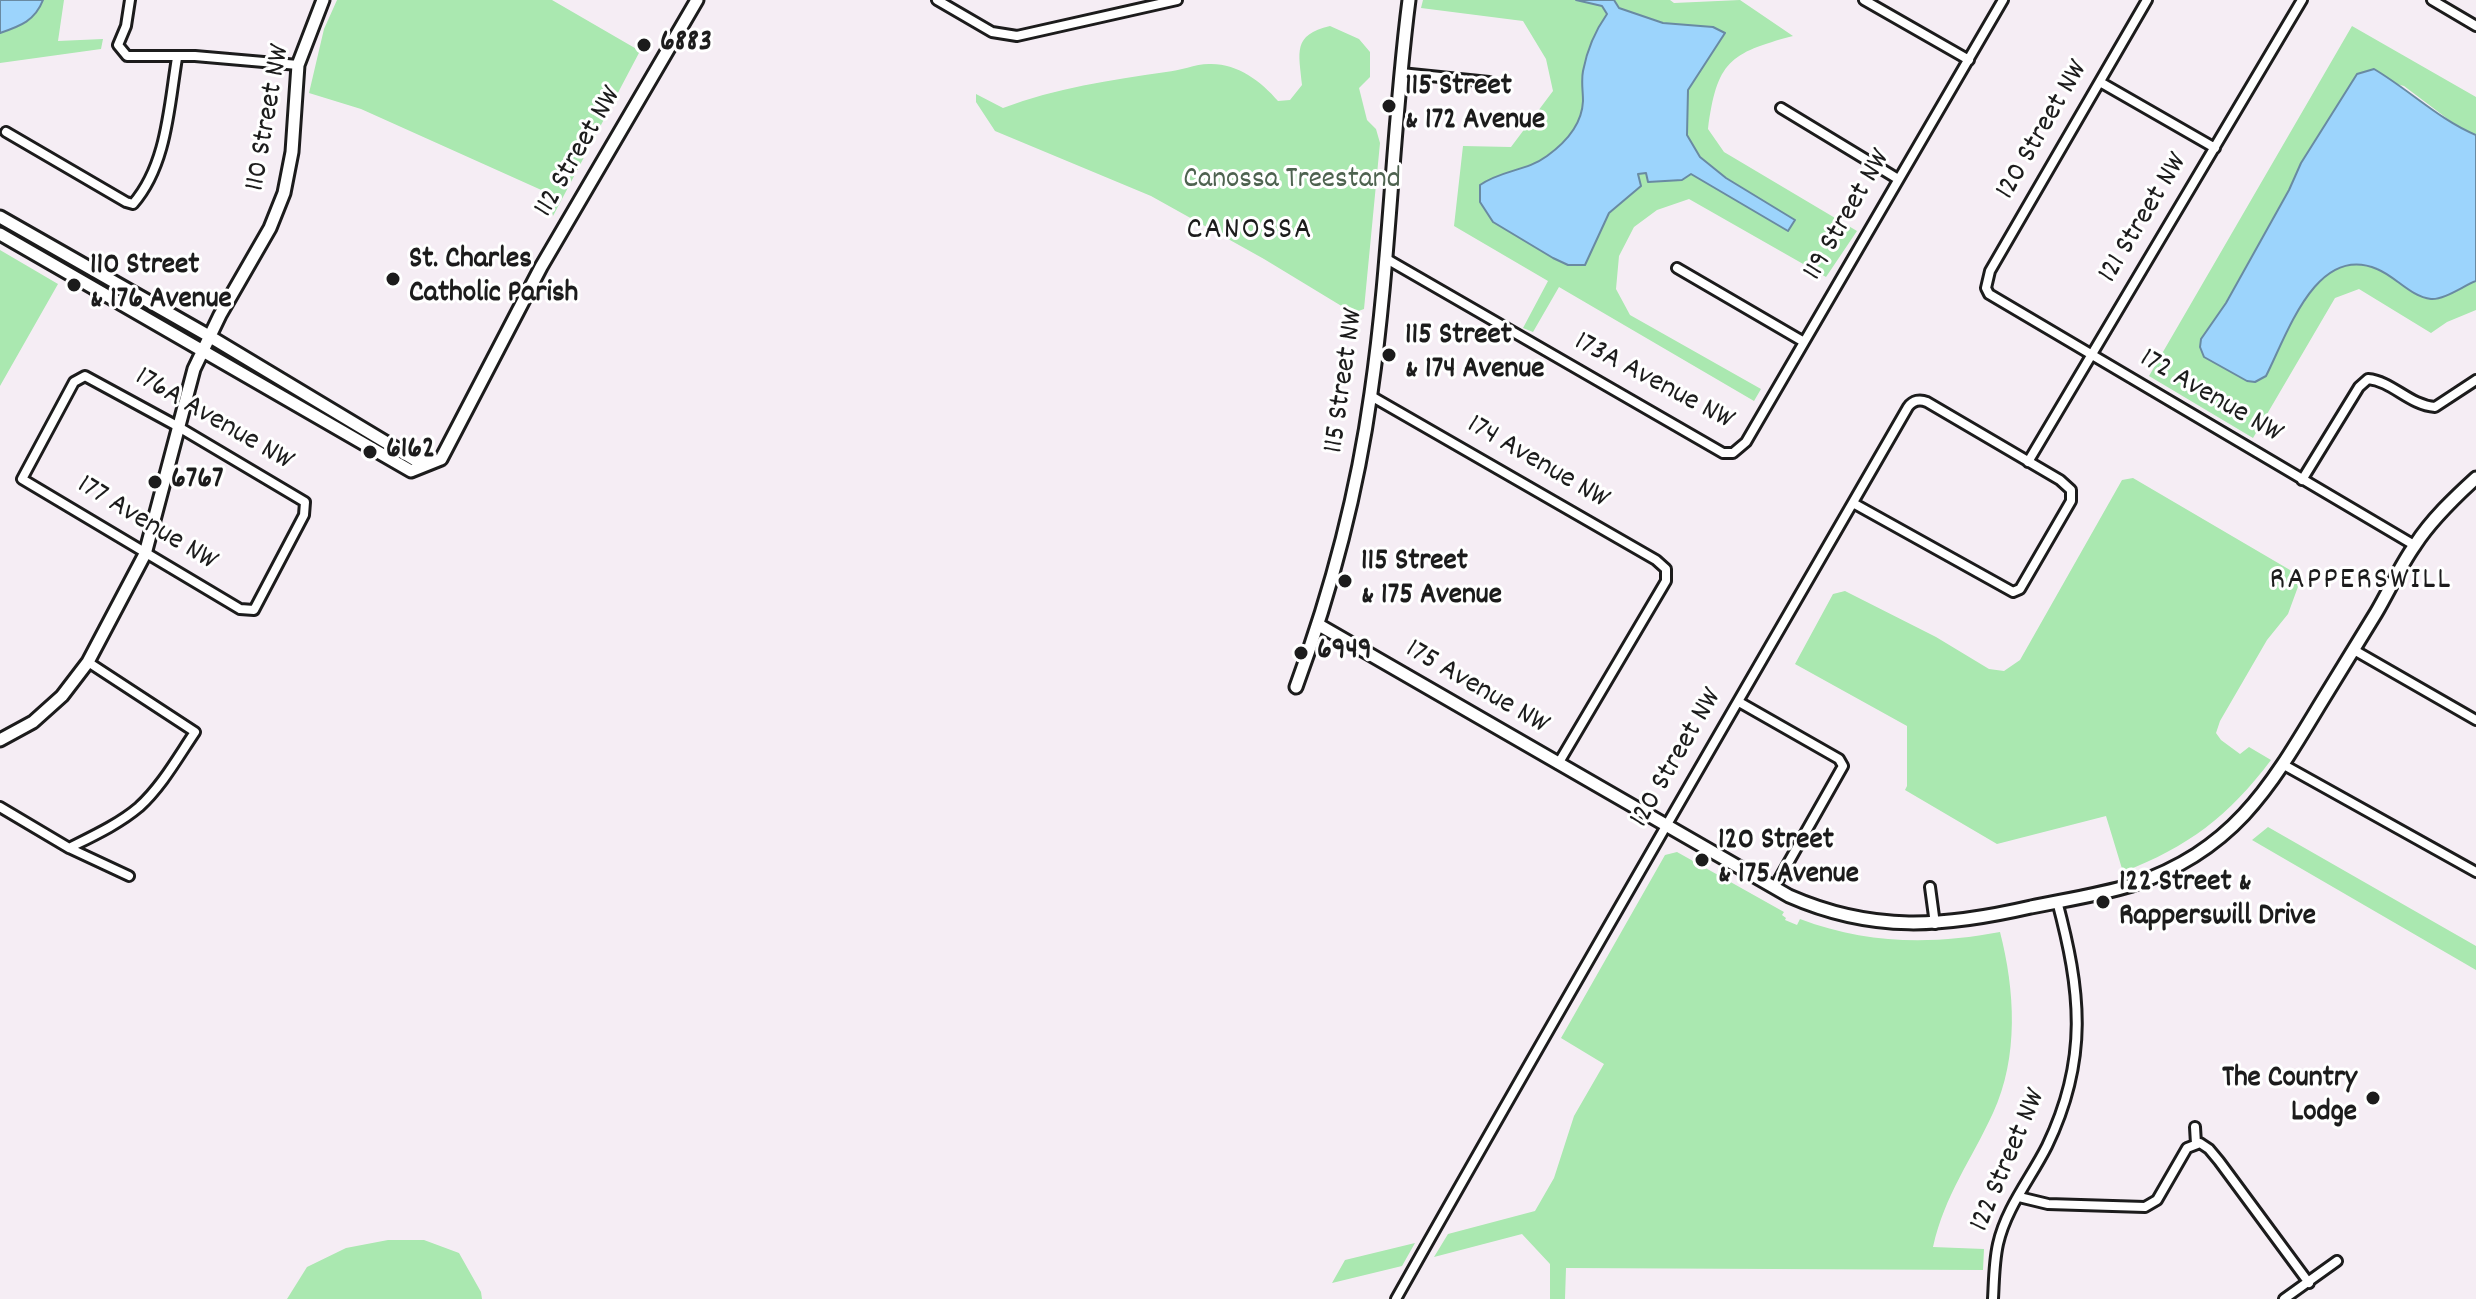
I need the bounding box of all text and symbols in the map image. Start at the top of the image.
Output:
place label: 6883 [660,27,712,63]
marker: 6883 [635,36,653,54]
street label: 110 Street NW [239,42,301,194]
street label: 120 Street NW [1990,55,2098,207]
place label: 115 Street & 172 Avenue [1405,71,1545,142]
street label: 112 Street NW [528,81,632,225]
marker: 115 Street & 172 Avenue [1380,97,1398,115]
street label: 119 Street NW [1797,144,1901,288]
street label: 121 Street NW [2092,148,2198,290]
park label: Canossa Treestand [1183,164,1401,200]
district label: CANOSSA [1186,214,1314,252]
place label: St. Charles Catholic Parish [409,244,578,314]
place label: 110 Street & 176 Avenue [90,250,232,320]
marker: St. Charles Catholic Parish [384,270,402,288]
marker: 110 Street & 176 Avenue [65,276,83,294]
street label: 115 Street NW [1318,306,1374,456]
place label: 115 Street & 174 Avenue [1405,320,1545,390]
street label: 173A Avenue NW [1567,326,1739,440]
street label: 172 Avenue NW [2132,343,2288,453]
marker: 115 Street & 174 Avenue [1380,346,1398,364]
street label: 176A Avenue NW [127,361,299,481]
street label: 174 Avenue NW [1459,409,1615,519]
place label: 6162 [386,434,435,470]
marker: 6162 [361,443,379,461]
place label: 6767 [171,464,223,500]
street label: 177 Avenue NW [69,469,223,581]
marker: 6767 [146,473,164,491]
place label: 115 Street & 175 Avenue [1361,546,1502,616]
district label: RAPPERSWILL [2270,564,2452,602]
marker: 115 Street & 175 Avenue [1336,572,1354,590]
street label: 175 Avenue NW [1398,633,1554,745]
place label: 6949 [1317,635,1372,671]
marker: 6949 [1292,644,1310,662]
street label: 120 Street NW [1624,683,1732,835]
place label: 120 Street & 175 Avenue [1718,825,1859,896]
marker: 120 Street & 175 Avenue [1693,851,1711,869]
place label: 122 Street & Rapperswill Drive [2119,867,2316,938]
marker: 122 Street & Rapperswill Drive [2094,893,2112,911]
place label: The Country Lodge [2222,1063,2357,1134]
street label: 122 Street NW [1964,1084,2056,1238]
marker: The Country Lodge [2364,1089,2382,1107]

